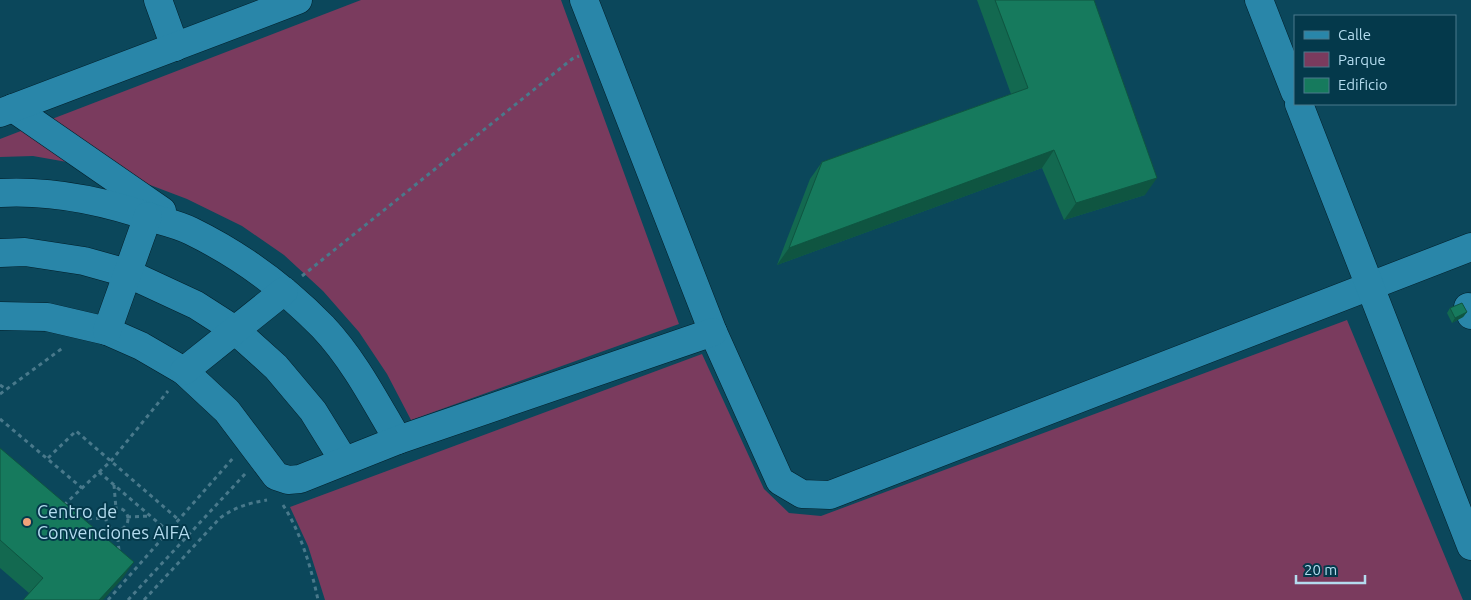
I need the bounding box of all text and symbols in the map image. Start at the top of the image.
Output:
legend [1294,15,1456,105]
text: Calle [1338,26,1371,43]
text: Parque [1338,51,1386,68]
text: Edificio [1338,76,1387,93]
place label: Centro de Convenciones AIFA [37,501,190,542]
marker: Centro de Convenciones AIFA [21,516,33,528]
scale bar [1296,552,1365,584]
text: 20 m [1304,561,1337,578]

